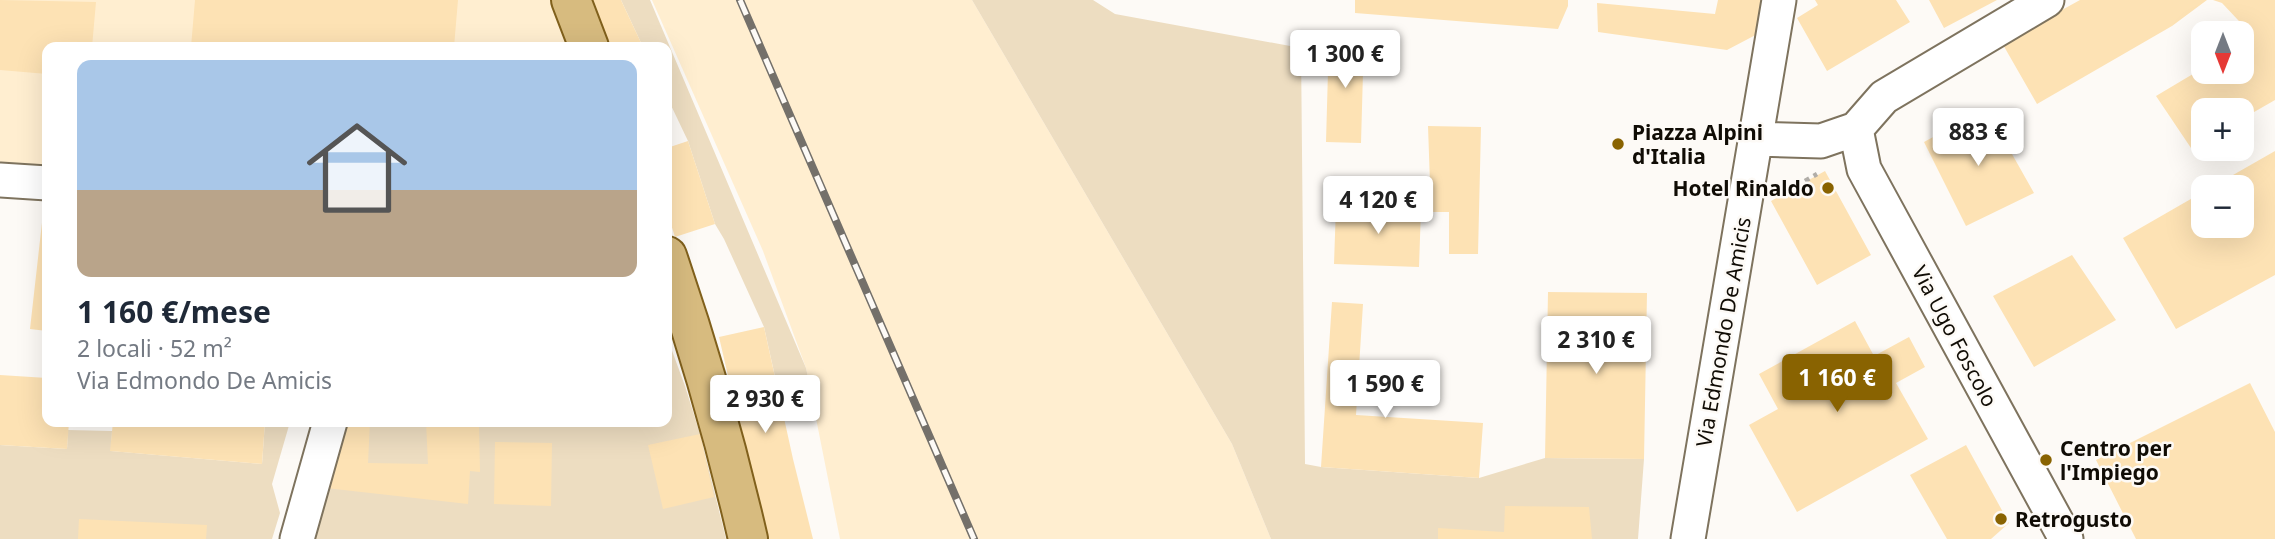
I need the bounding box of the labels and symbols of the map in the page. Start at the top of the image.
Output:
north arrow [2191,21,2254,84]
pin: 1 300 € [1280,31,1410,90]
pin: 883 € [1929,108,2027,168]
place label: Piazza Alpini d'Italia [1632,118,1763,170]
marker: Piazza Alpini d'Italia [1610,136,1626,152]
place label: Hotel Rinaldo [1673,174,1814,202]
pin: 4 120 € [1313,176,1443,236]
marker: Hotel Rinaldo [1820,180,1836,196]
street label: Via Edmondo De Amicis [1689,215,1757,449]
street label: Via Ugo Foscolo [1906,260,2004,412]
pin: 2 310 € [1531,316,1661,376]
pin: 1 160 € [1772,354,1902,414]
pin: 1 590 € [1320,360,1450,420]
pin: 2 930 € [700,376,830,435]
place label: Centro per l'Impiego [2060,434,2172,486]
marker: Centro per l'Impiego [2038,452,2054,468]
place label: Retrogusto [2015,505,2132,533]
marker: Retrogusto [1993,511,2009,527]

